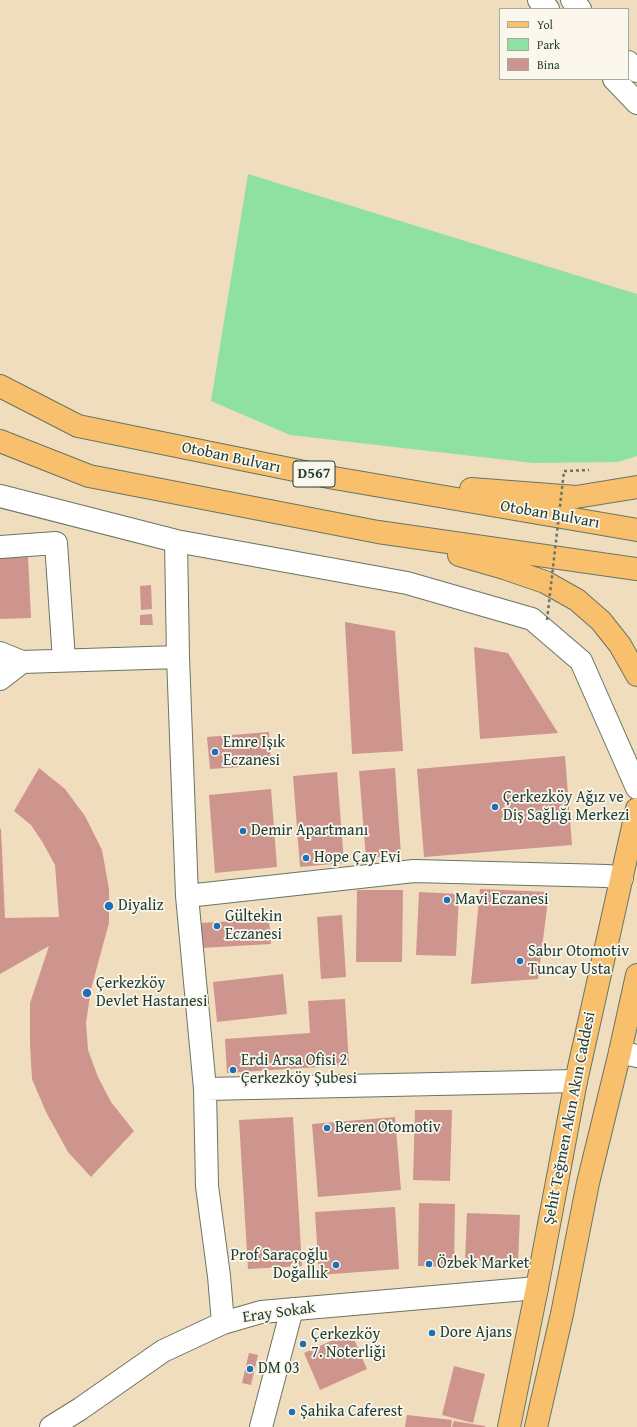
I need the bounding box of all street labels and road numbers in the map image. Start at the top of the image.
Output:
street label: Otoban Bulvarı [180,438,282,478]
road number: D567 [293,461,335,487]
street label: Otoban Bulvarı [499,497,601,533]
street label: Şehit Teğmen Akın Akın Caddesi [540,1010,600,1226]
street label: Eray Sokak [241,1298,317,1328]

